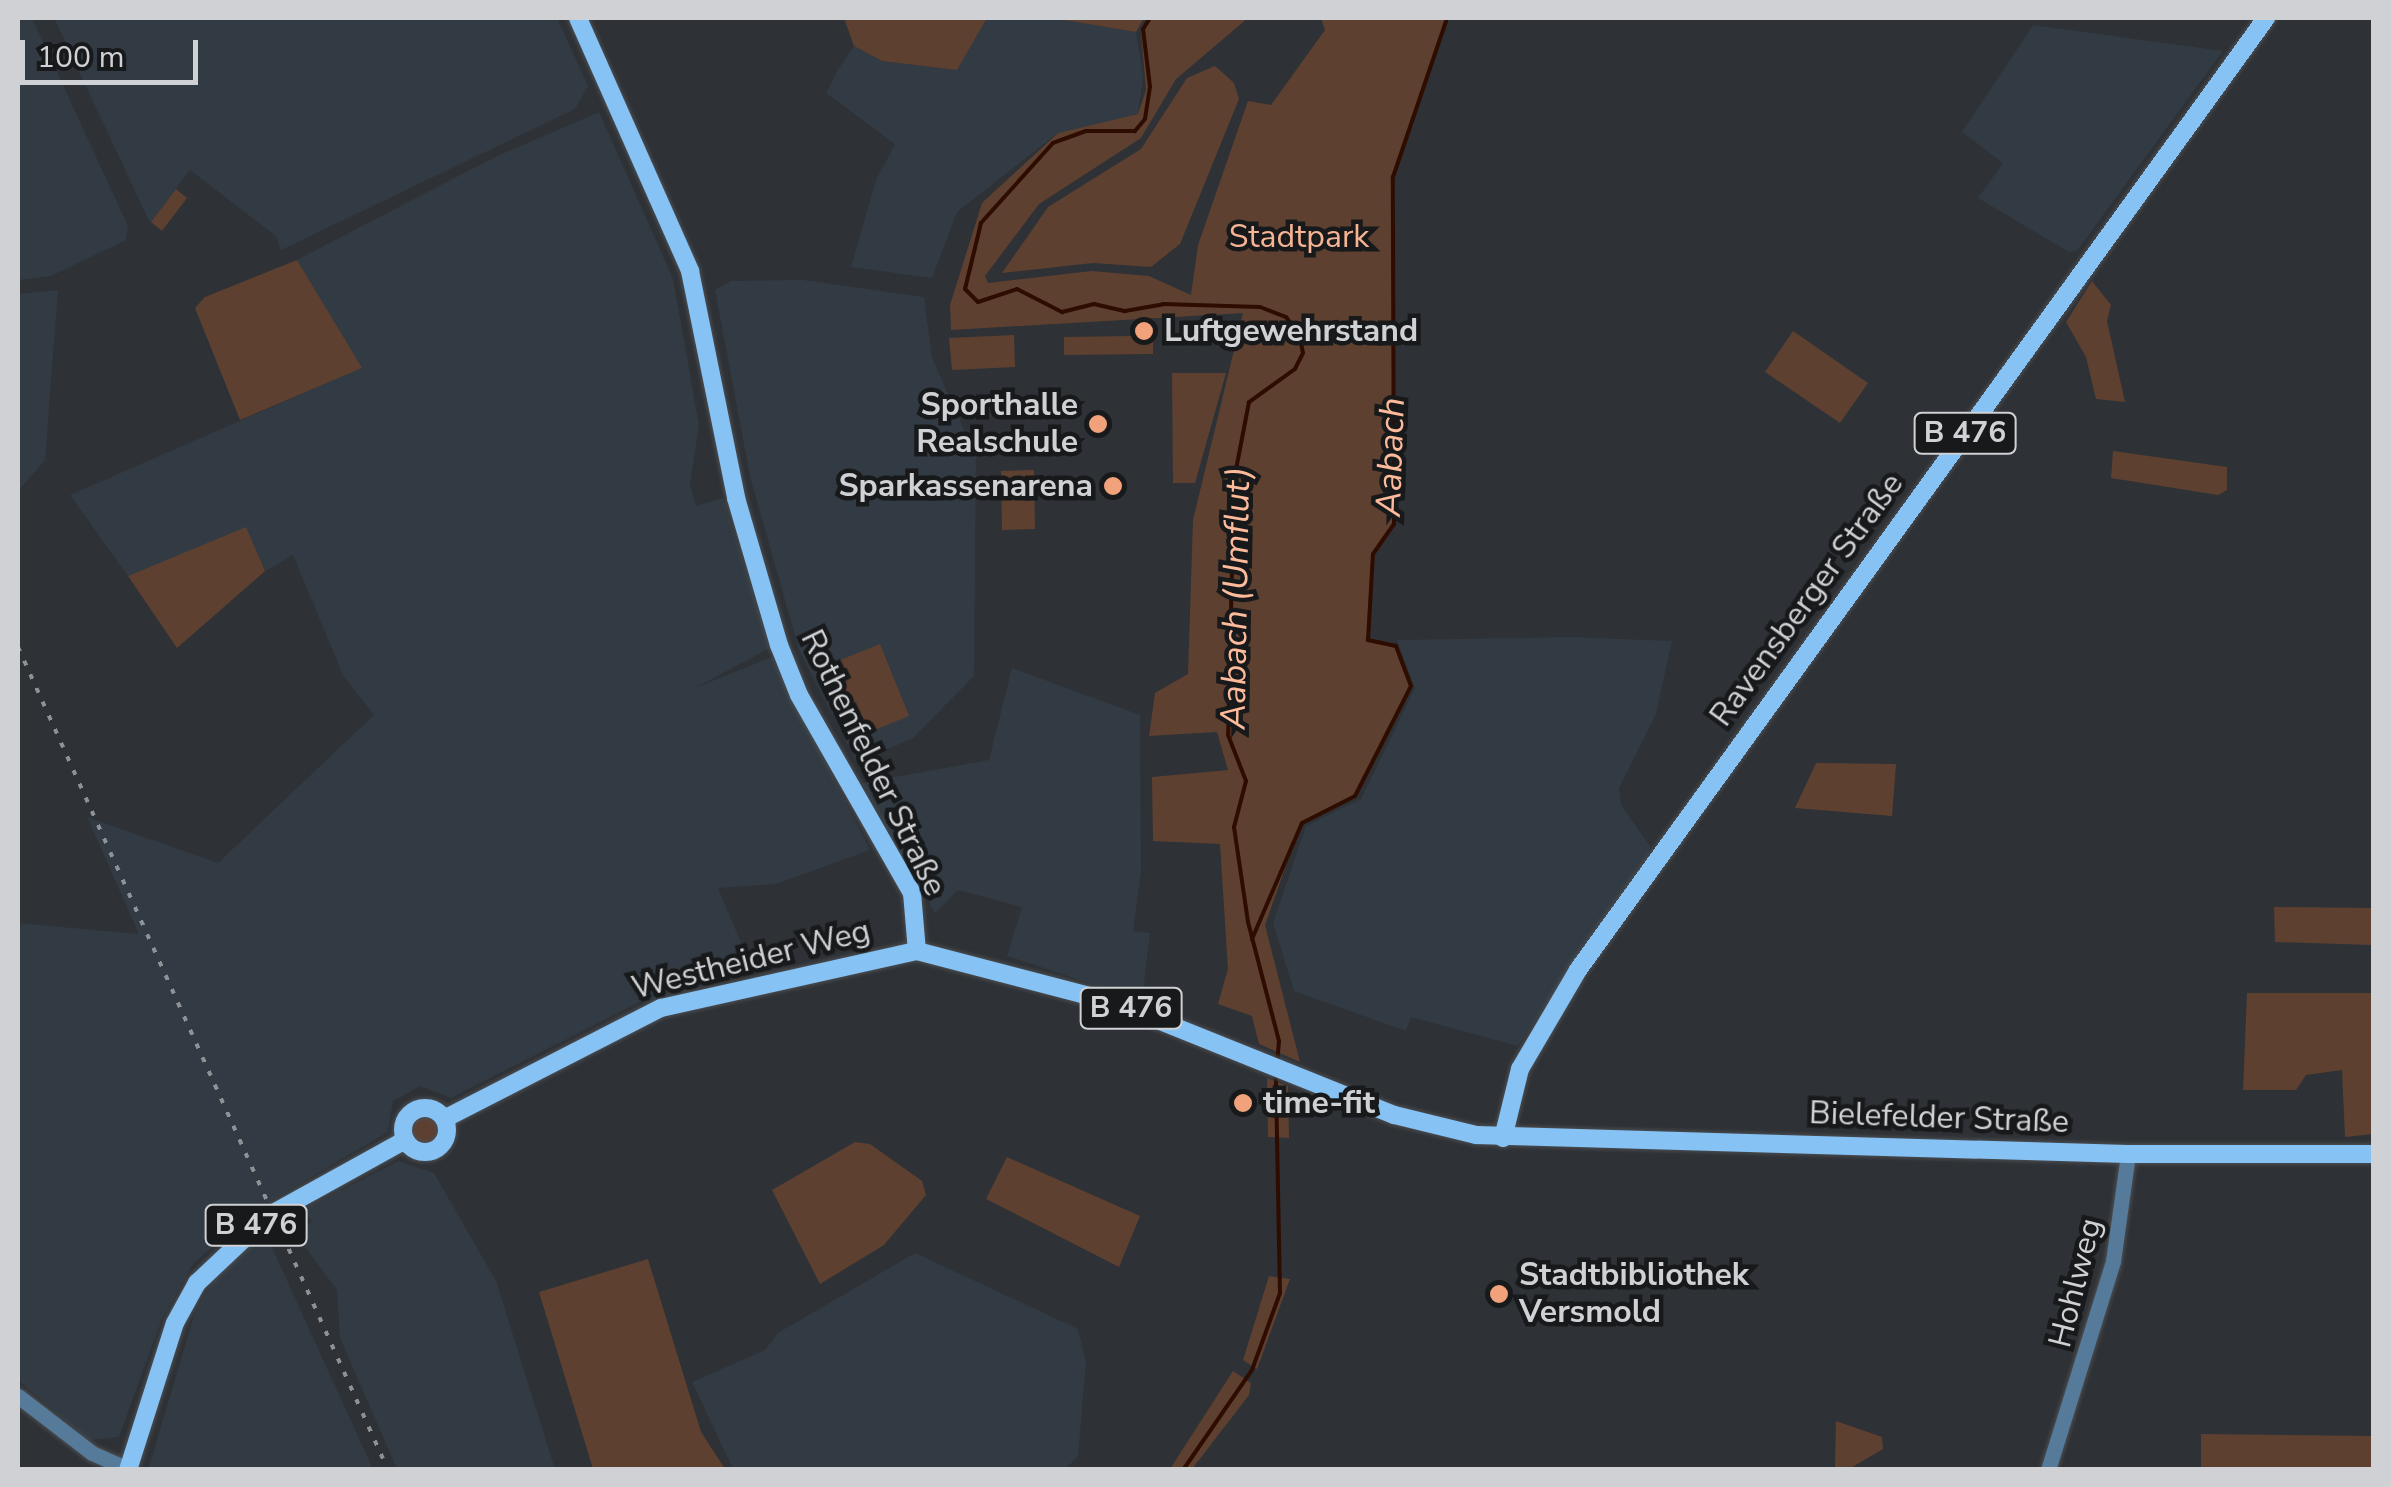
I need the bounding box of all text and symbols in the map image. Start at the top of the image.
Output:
scale bar [25,20,202,82]
text: 100 m [37,37,124,78]
park label: Stadtpark [1229,218,1369,256]
place label: Luftgewehrstand [1164,312,1418,350]
marker: Luftgewehrstand [1133,320,1155,342]
place label: Sporthalle Realschule [916,387,1078,462]
water label: Aabach [1368,397,1414,517]
road number: B 476 [1912,408,2018,458]
marker: Sporthalle Realschule [1087,413,1109,435]
water label: Aabach (Umflut) [1213,466,1259,730]
street label: Ravensberger Straße [1702,466,1912,734]
place label: Sparkassenarena [838,467,1093,505]
marker: Sparkassenarena [1102,475,1124,497]
street label: Rothenfelder Straße [792,624,954,902]
street label: Westheider Weg [628,912,874,1008]
road number: B 476 [1078,983,1184,1033]
place label: time-fit [1263,1084,1375,1122]
marker: time-fit [1232,1092,1254,1114]
street label: Bielefelder Straße [1808,1094,2070,1142]
road number: B 476 [204,1200,308,1250]
street label: Hohlweg [2041,1214,2111,1352]
place label: Stadtbibliothek Versmold [1519,1257,1749,1332]
marker: Stadtbibliothek Versmold [1488,1283,1510,1305]

